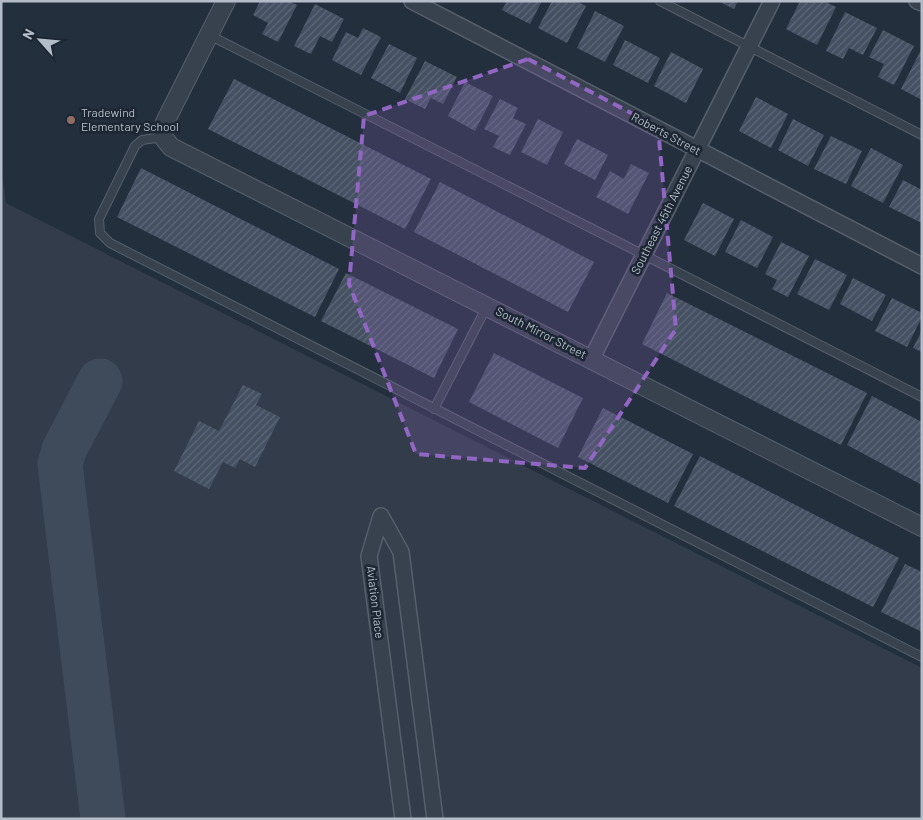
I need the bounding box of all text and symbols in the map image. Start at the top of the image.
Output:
north arrow [15,15,65,65]
text: N [18,26,38,42]
place label: Tradewind Elementary School [81,105,179,133]
street label: Roberts Street [629,109,704,157]
marker: Tradewind Elementary School [65,114,77,126]
street label: Southeast 45th Avenue [628,163,695,276]
street label: South Mirror Street [494,303,589,361]
street label: Aviation Place [365,565,387,639]

